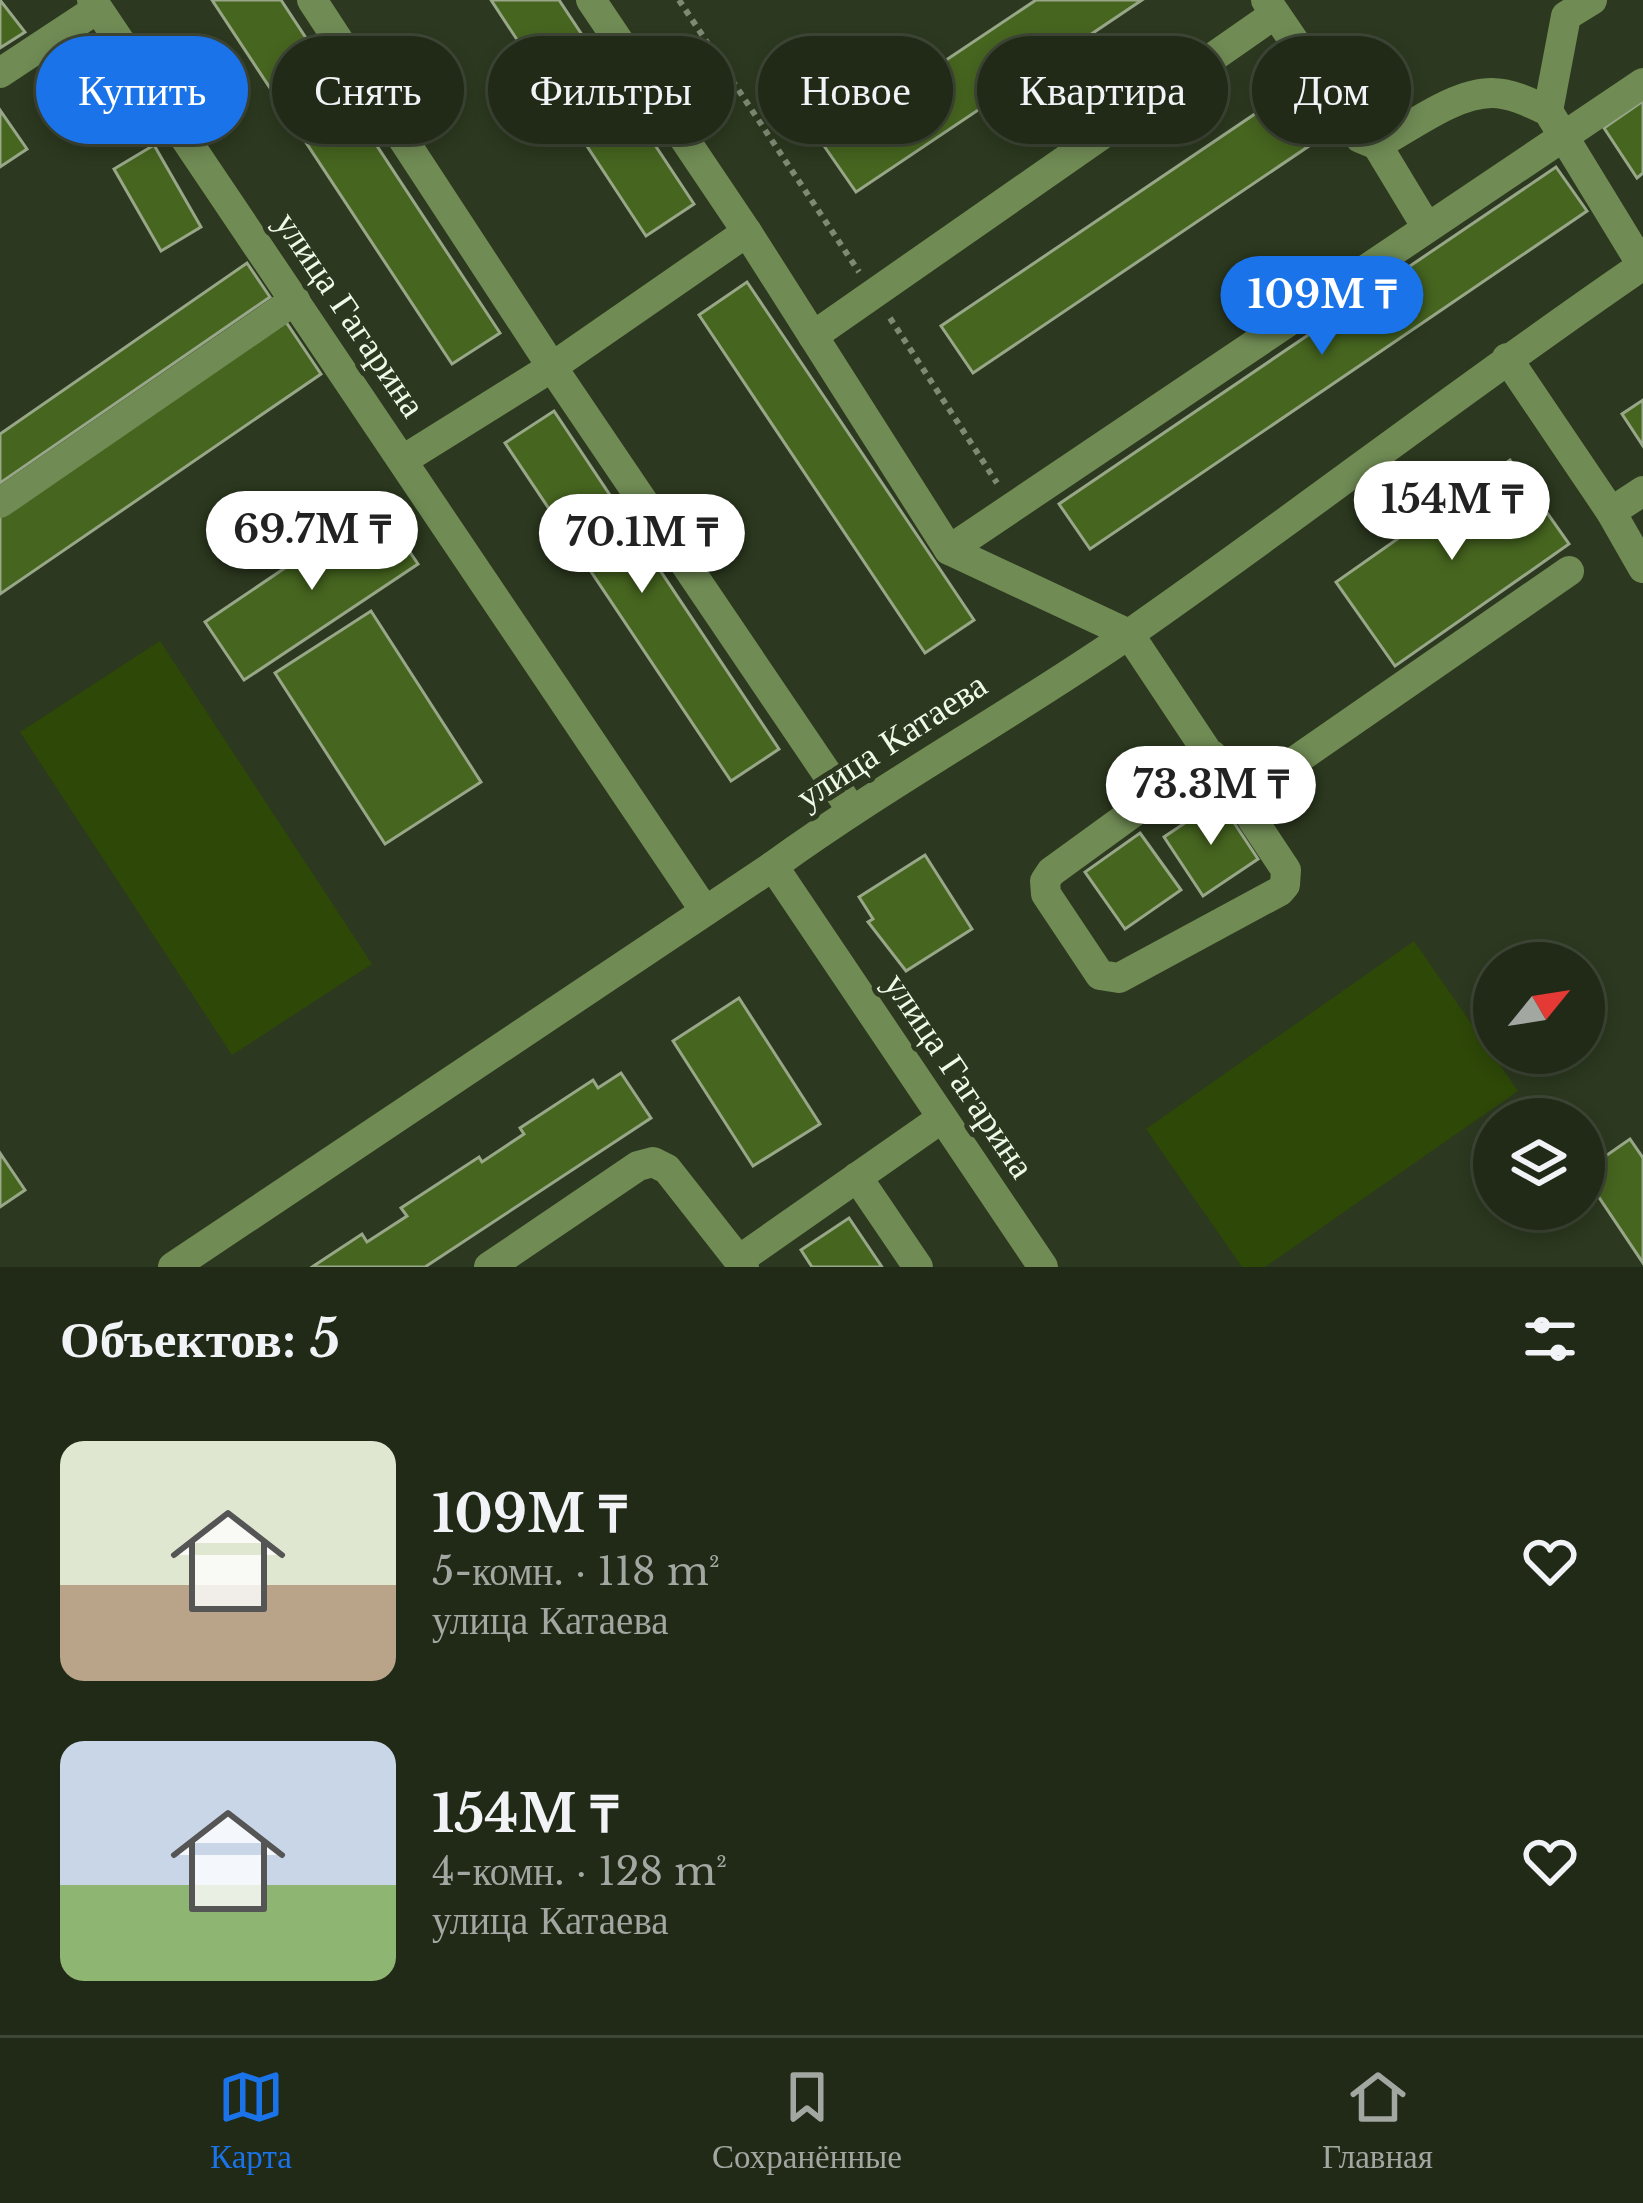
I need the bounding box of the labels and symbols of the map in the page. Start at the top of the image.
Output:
street label: улица Гагарина [265,203,436,426]
pin: 109M ₸ [1224,256,1420,358]
pin: 154M ₸ [1354,461,1550,563]
pin: 69.7M ₸ [201,491,423,593]
pin: 70.1M ₸ [531,494,753,596]
street label: улица Катаева [787,662,995,819]
pin: 73.3M ₸ [1100,746,1322,848]
north arrow [1473,942,1605,1074]
street label: улица Гагарина [874,964,1045,1187]

